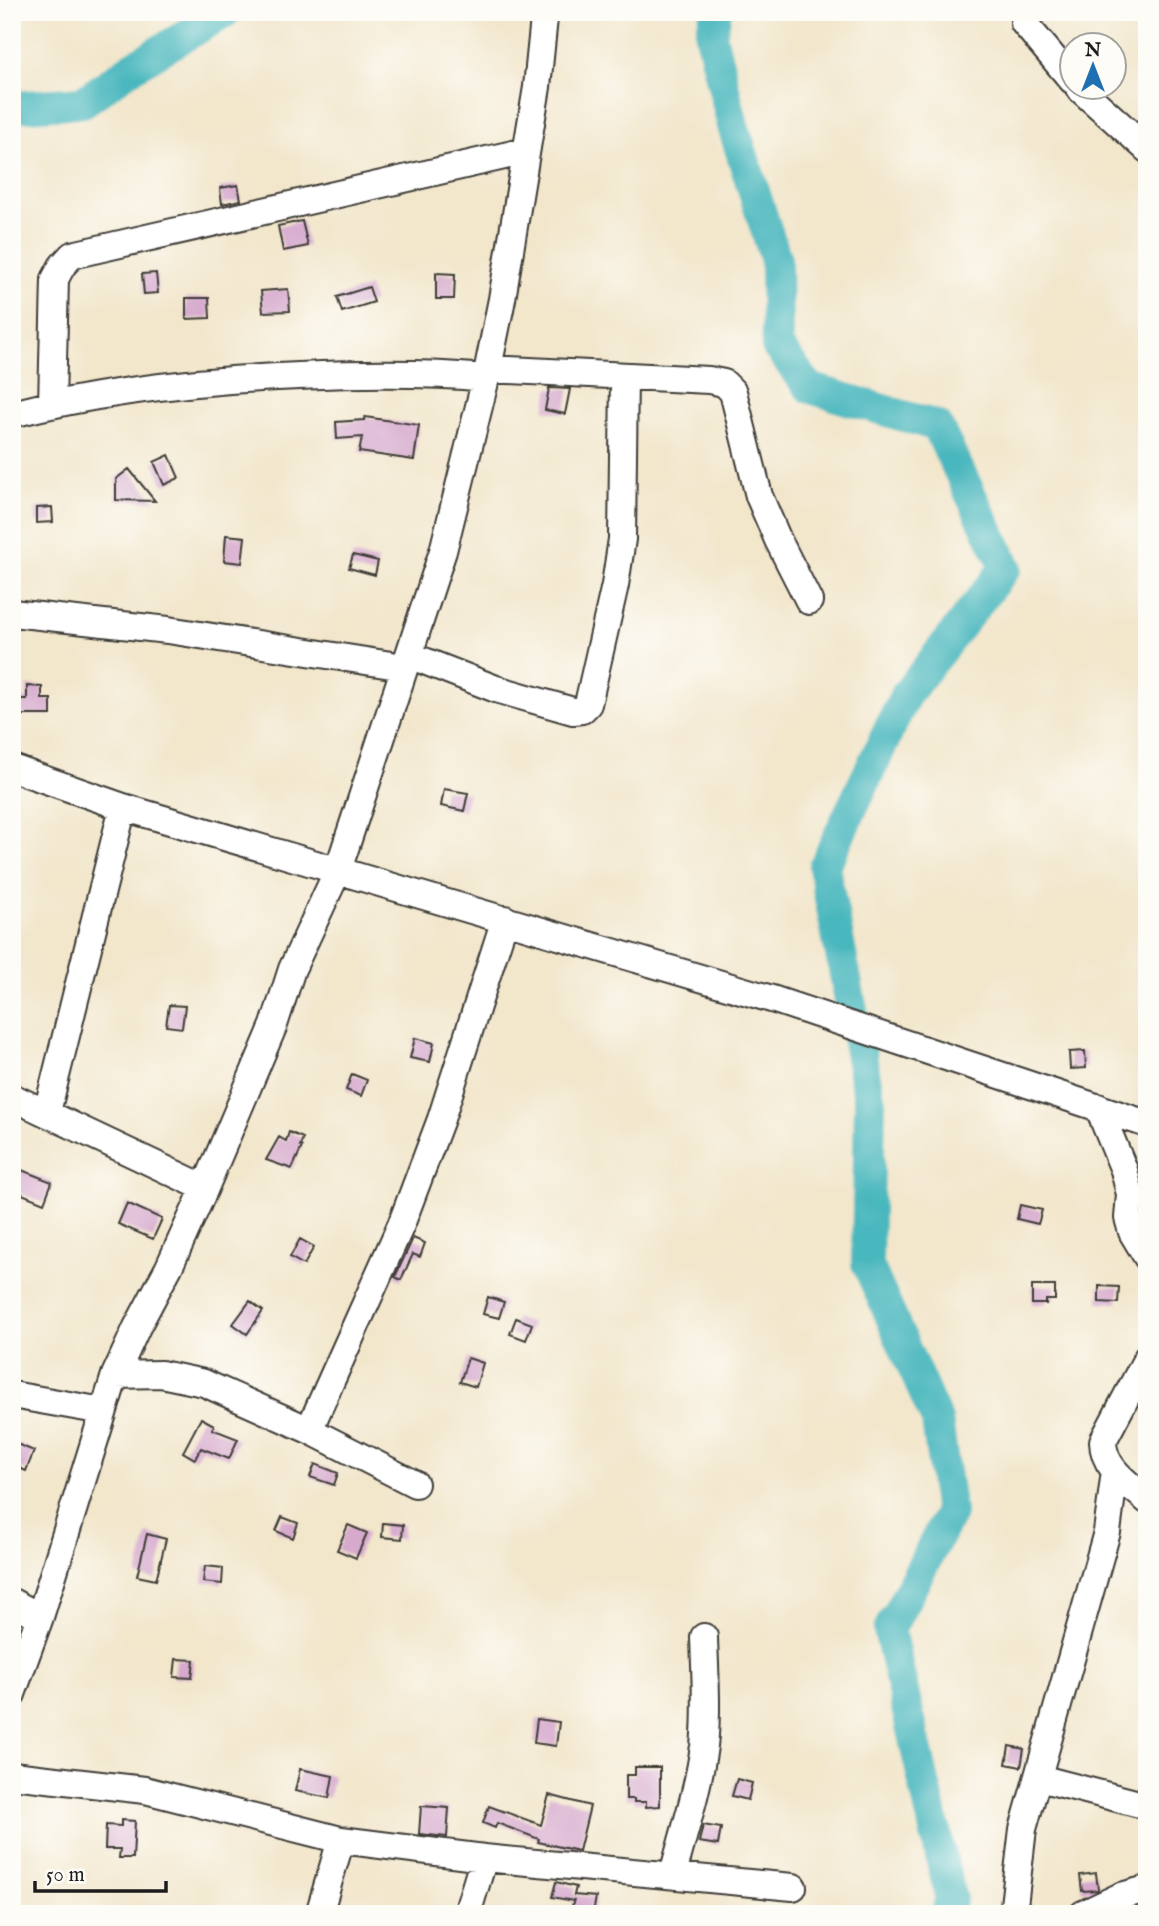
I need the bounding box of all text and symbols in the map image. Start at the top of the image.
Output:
north arrow [1058,32,1128,102]
text: N [1084,39,1102,63]
scale bar [35,1849,166,1893]
text: 50 m [46,1862,85,1889]

